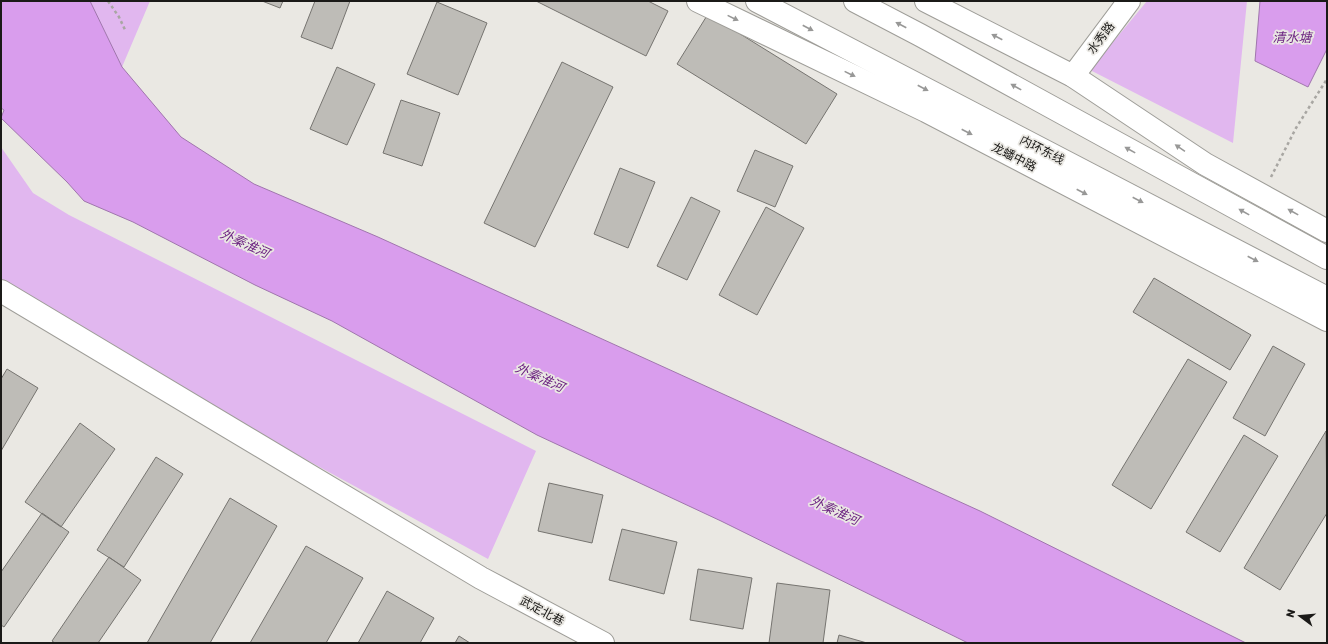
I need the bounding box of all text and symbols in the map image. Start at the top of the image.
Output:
one-way arrow [727,15,739,21]
street label: 水秀路 [1085,19,1117,57]
one-way arrow [895,22,907,29]
one-way arrow [802,25,813,31]
water label: 清水塘 [1272,30,1313,45]
one-way arrow [991,34,1003,41]
one-way arrow [844,71,856,77]
one-way arrow [1010,84,1021,91]
one-way arrow [917,85,929,92]
one-way arrow [961,129,972,135]
street label: 内环东线 [1017,133,1067,167]
street label: 龙蟠中路 [989,140,1039,174]
one-way arrow [1175,144,1185,152]
one-way arrow [1124,146,1135,153]
one-way arrow [1076,189,1088,195]
one-way arrow [1132,196,1144,203]
one-way arrow [1238,209,1250,215]
one-way arrow [1287,209,1299,216]
water label: 外秦淮河 [218,226,274,262]
one-way arrow [1247,256,1259,263]
water label: 外秦淮河 [513,360,569,396]
water label: 外秦淮河 [808,493,864,529]
street label: 武定北巷 [518,594,566,628]
north arrow [1280,596,1320,636]
text: N [1284,608,1298,619]

